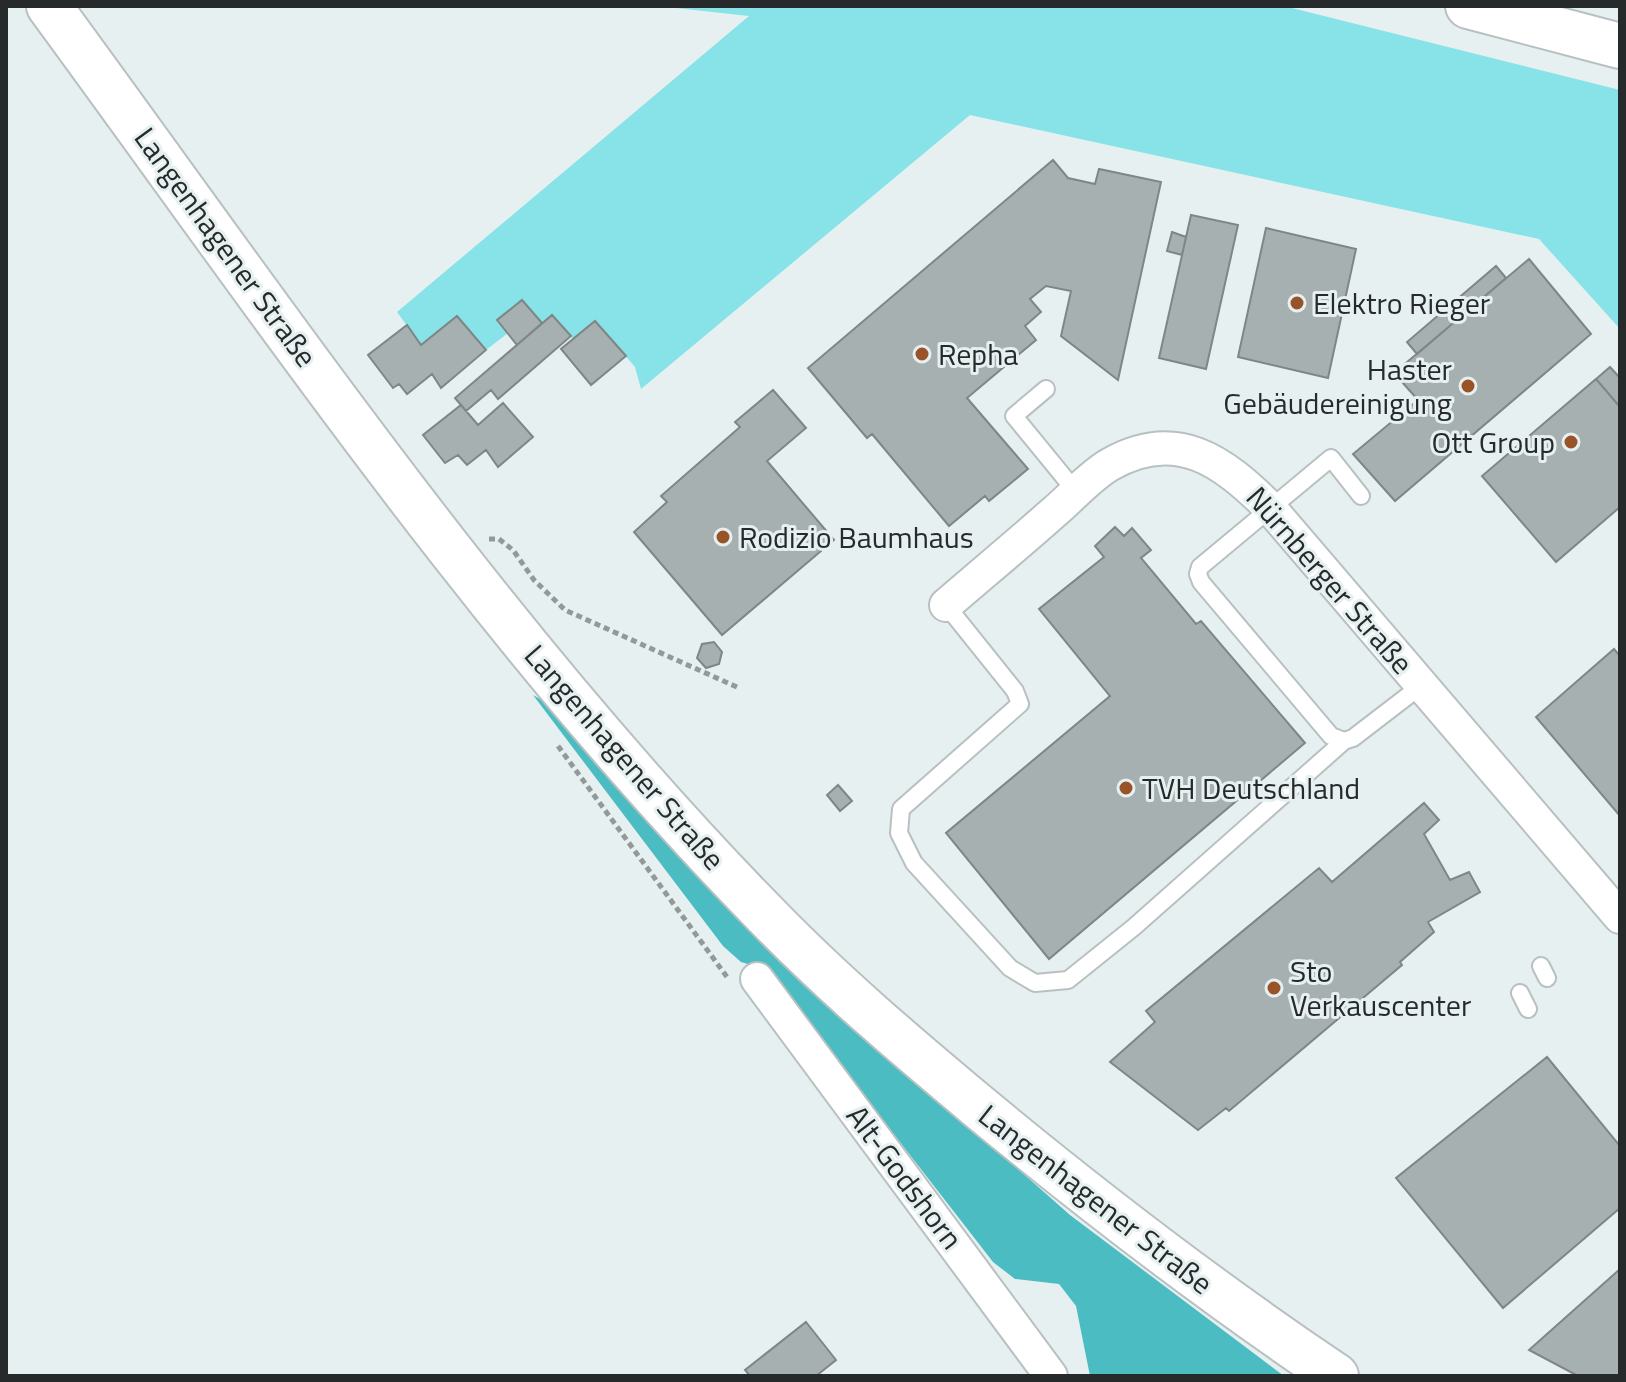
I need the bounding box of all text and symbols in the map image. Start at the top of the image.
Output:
street label: Langenhagener Straße [123,118,329,376]
place label: Elektro Rieger [1313,280,1490,326]
marker: Elektro Rieger [1288,294,1306,312]
place label: Repha [938,331,1018,377]
marker: Repha [913,345,931,363]
place label: Haster Gebäudereinigung [1223,346,1452,426]
marker: Haster Gebäudereinigung [1459,377,1477,395]
place label: Ott Group [1431,419,1555,465]
marker: Ott Group [1562,433,1580,451]
street label: Nürnberger Straße [1235,476,1425,684]
place label: Rodizio Baumhaus [739,514,974,560]
marker: Rodizio Baumhaus [714,528,732,546]
street label: Langenhagener Straße [514,634,736,880]
place label: TVH Deutschland [1142,765,1360,811]
marker: TVH Deutschland [1117,779,1135,797]
place label: Sto Verkauscenter [1290,948,1471,1028]
marker: Sto Verkauscenter [1265,979,1283,997]
street label: Langenhagener Straße [969,1093,1223,1305]
street label: Alt-Godshorn [835,1095,975,1259]

